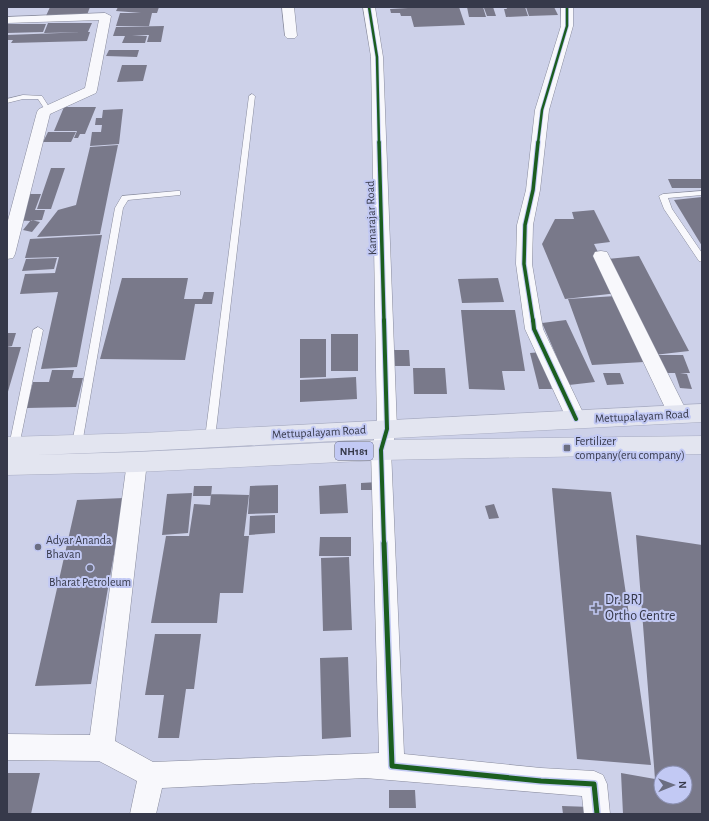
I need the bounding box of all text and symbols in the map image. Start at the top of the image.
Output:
street label: Kamarajar Road [364,181,379,255]
street label: Mettupalayam Road [595,408,689,425]
street label: Mettupalayam Road [272,424,366,441]
place label: Fertilizer company(eru company) [575,435,685,462]
road number: NH181 [335,442,373,460]
marker: Fertilizer company(eru company) [562,443,572,453]
place label: Adyar Ananda Bhavan [46,534,112,560]
marker: Adyar Ananda Bhavan [33,542,43,552]
marker: Bharat Petroleum [85,563,95,573]
place label: Bharat Petroleum [49,576,131,588]
place label: Dr. BRJ Ortho Centre [605,593,675,623]
marker: Dr. BRJ Ortho Centre [590,602,602,614]
north arrow [653,765,693,805]
text: N [677,781,688,789]

